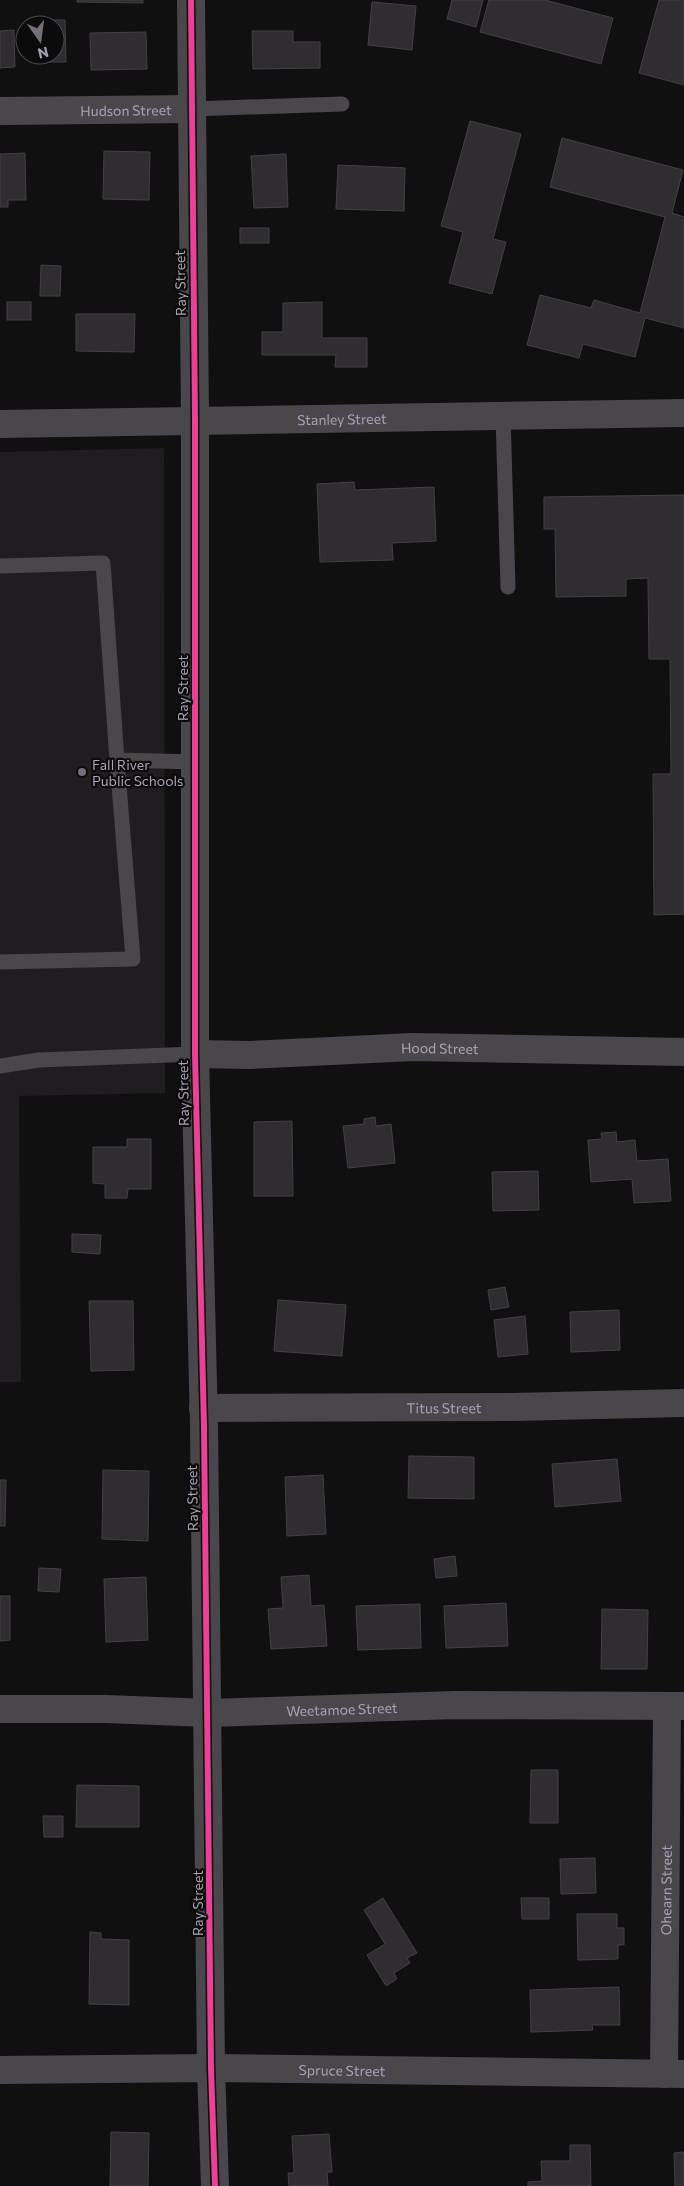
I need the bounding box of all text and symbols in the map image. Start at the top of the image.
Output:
north arrow [15,15,65,65]
text: N [36,44,50,63]
street label: Hudson Street [80,101,172,119]
street label: Ray Street [171,250,189,316]
street label: Stanley Street [297,409,387,428]
street label: Ray Street [174,655,191,721]
place label: Fall River Public Schools [92,756,183,789]
marker: Fall River Public Schools [76,766,88,778]
street label: Hood Street [401,1038,479,1057]
street label: Ray Street [174,1060,192,1126]
street label: Titus Street [407,1399,482,1416]
street label: Ray Street [183,1465,201,1531]
street label: Weetamoe Street [286,1698,398,1719]
street label: Ohearn Street [657,1845,674,1935]
street label: Ray Street [189,1870,206,1936]
street label: Spruce Street [299,2061,386,2079]

